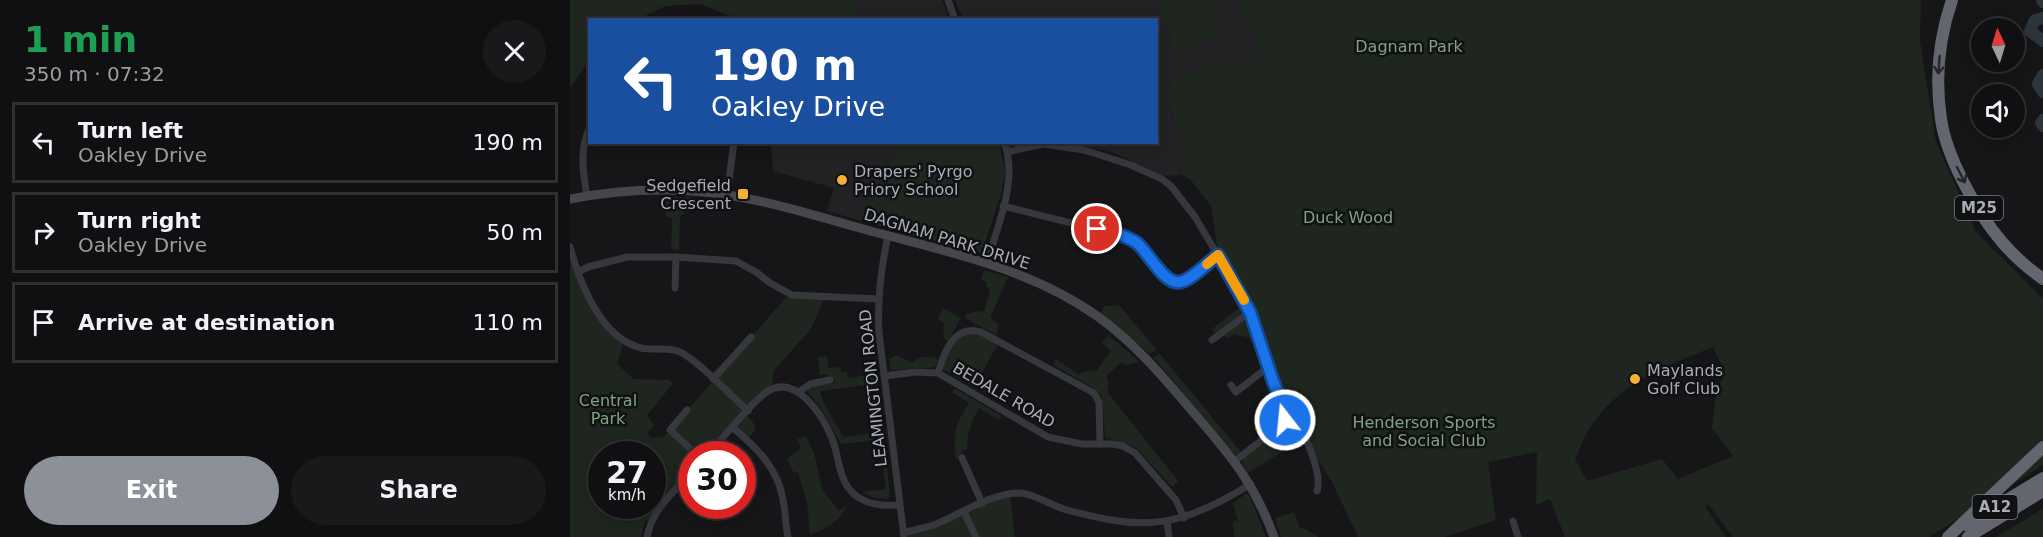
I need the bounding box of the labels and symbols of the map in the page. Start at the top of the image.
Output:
north arrow [1971,18,2025,72]
park label: Dagnam Park [1355,37,1463,56]
one-way arrow [1933,55,1944,75]
place label: Drapers' Pyrgo Priory School [854,162,972,199]
one-way arrow [1955,166,1967,183]
marker: Drapers' Pyrgo Priory School [835,173,849,187]
place label: Sedgefield Crescent [646,176,731,213]
marker: Sedgefield Crescent [736,187,750,201]
road number: M25 [1955,196,2003,220]
pin [1071,203,1122,254]
street label: DAGNAM PARK DRIVE [862,205,1032,273]
park label: Duck Wood [1303,208,1393,227]
street label: LEAMINGTON ROAD [855,308,891,468]
street label: BEDALE ROAD [950,358,1058,432]
place label: Maylands Golf Club [1647,361,1723,398]
marker: Maylands Golf Club [1628,372,1642,386]
position arrow [1253,388,1317,452]
park label: Central Park [579,391,637,428]
park label: Henderson Sports and Social Club [1352,413,1496,450]
speed limit sign: 30 [678,441,756,519]
road number: A12 [1972,495,2018,519]

